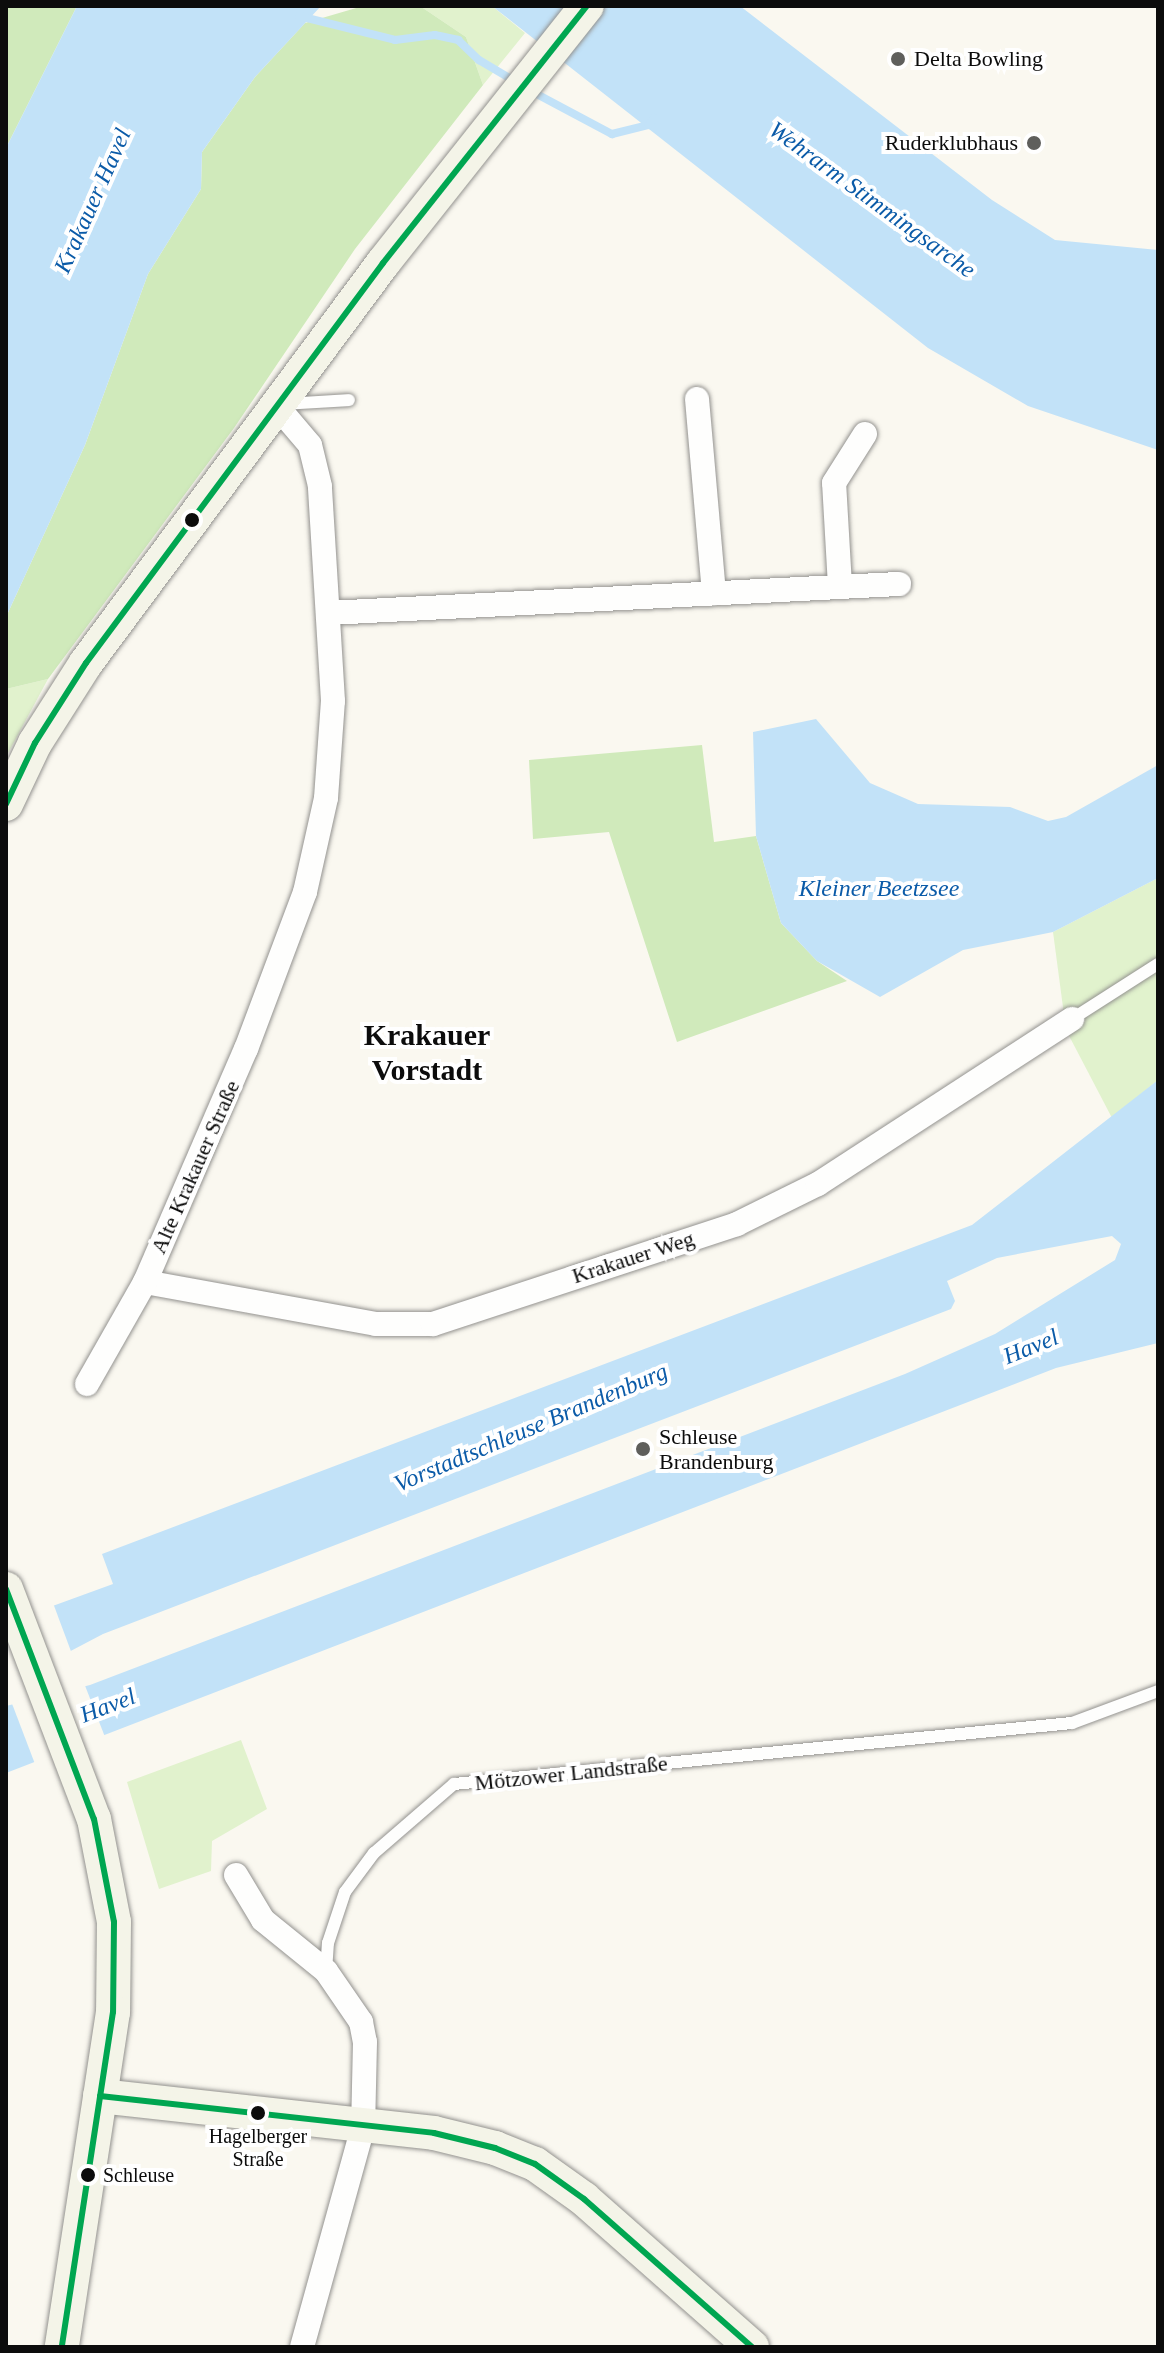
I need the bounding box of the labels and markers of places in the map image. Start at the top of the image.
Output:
place label: Delta Bowling [914,46,1043,72]
marker: Delta Bowling [889,50,907,68]
place label: Ruderklubhaus [885,130,1018,156]
marker: Ruderklubhaus [1025,134,1043,152]
unlabelled marker [184,512,200,528]
place label: Schleuse Brandenburg [659,1423,773,1474]
marker: Schleuse Brandenburg [634,1440,652,1458]
marker: Hagelberger Straße [250,2105,266,2121]
place label: Hagelberger Straße [209,2124,307,2171]
place label: Schleuse [103,2163,174,2187]
marker: Schleuse [80,2167,96,2183]

